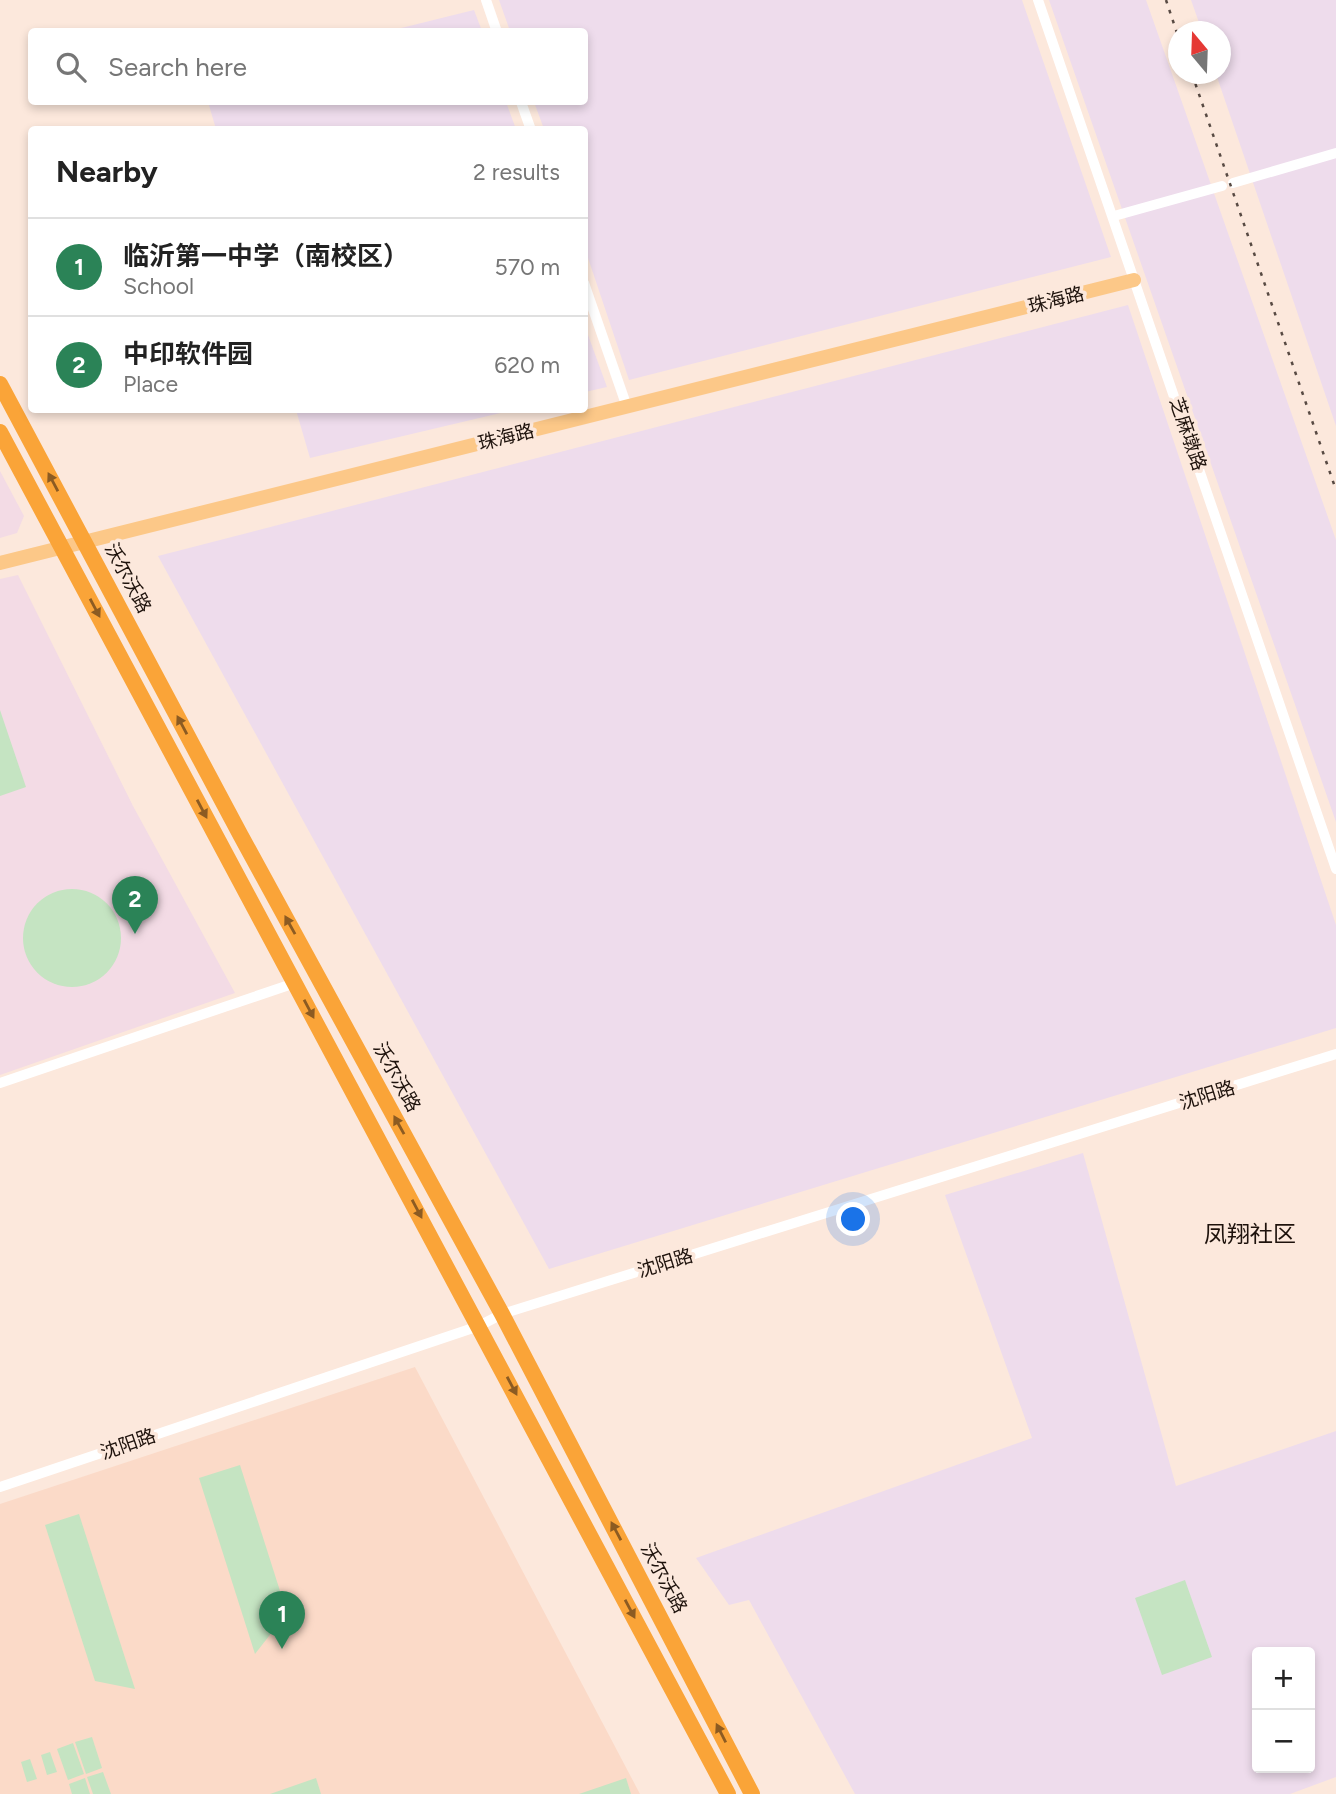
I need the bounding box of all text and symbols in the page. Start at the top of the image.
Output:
north arrow [1168,21,1231,84]
search box [28,28,588,105]
icon: search [52,48,90,86]
text: Search here [108,51,247,83]
text: Nearby [56,153,158,190]
text: 2 results [473,158,560,186]
text: 临沂第一中学（南校区） [123,240,409,272]
text: 1 [74,253,84,281]
text: 570 m [494,253,560,281]
text: School [123,272,194,300]
street label: 珠海路 [1026,282,1086,318]
text: 中印软件园 [123,338,253,370]
text: 2 [72,351,86,379]
text: 620 m [494,351,560,379]
text: Place [123,370,178,398]
street label: 芝麻墩路 [1165,394,1211,474]
street label: 珠海路 [476,419,536,455]
one-way arrow [47,472,59,492]
street label: 沃尔沃路 [100,539,156,617]
one-way arrow [89,598,100,618]
one-way arrow [176,715,188,735]
one-way arrow [196,799,208,818]
pin: 2 [112,876,158,934]
one-way arrow [284,915,296,935]
one-way arrow [304,999,315,1019]
street label: 沃尔沃路 [369,1038,425,1116]
street label: 沈阳路 [1176,1076,1238,1114]
one-way arrow [393,1115,405,1135]
one-way arrow [411,1200,423,1219]
your location [836,1202,870,1236]
district label: 凤翔社区 [1204,1220,1296,1248]
street label: 沈阳路 [634,1244,696,1282]
one-way arrow [506,1376,517,1396]
street label: 沈阳路 [97,1424,159,1464]
one-way arrow [610,1521,622,1541]
street label: 沃尔沃路 [636,1539,692,1617]
pin: 1 [259,1591,305,1649]
one-way arrow [624,1599,636,1619]
map controls [1252,1647,1315,1773]
button: + [1252,1647,1315,1710]
button: − [1252,1710,1315,1773]
one-way arrow [715,1723,726,1743]

